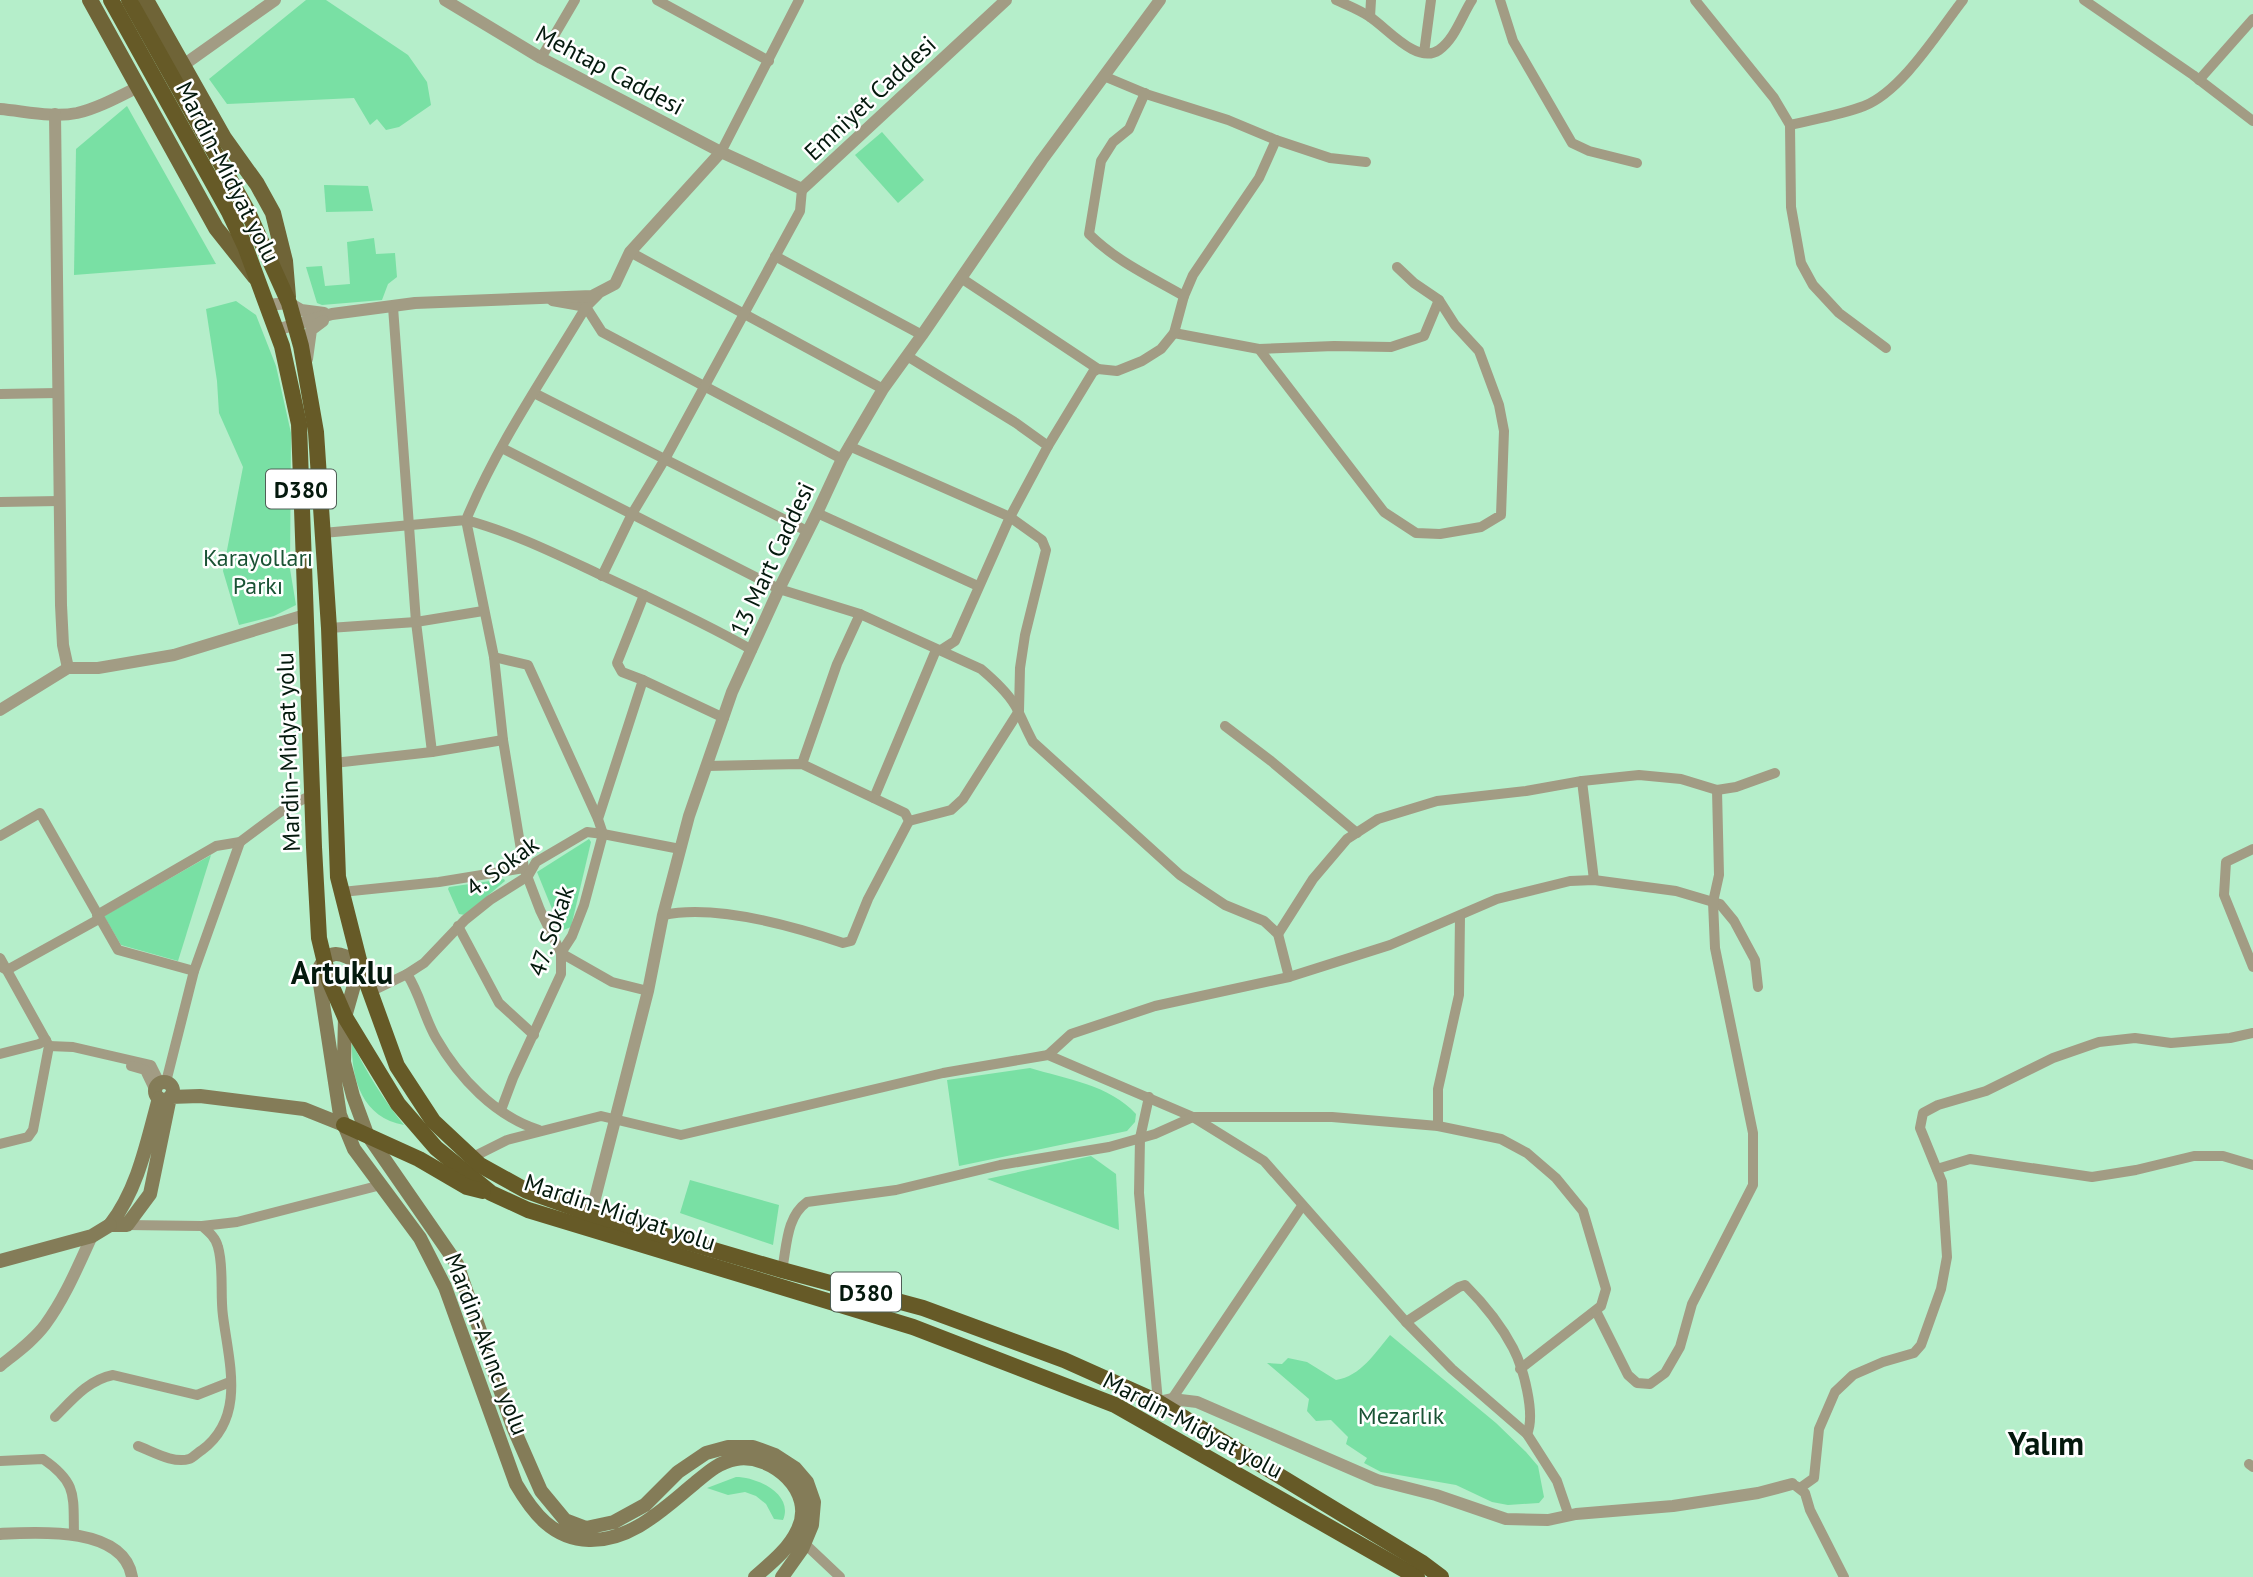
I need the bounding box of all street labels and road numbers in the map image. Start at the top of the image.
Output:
street label: Mehtap Caddesi [531,18,689,122]
street label: Emniyet Caddesi [798,29,942,167]
street label: Mardin-Midyat yolu [169,76,287,268]
road number: D380 [266,470,336,509]
street label: 13 Mart Caddesi [723,477,821,641]
street label: Mardin-Midyat yolu [269,652,307,852]
street label: 4. Sokak [459,828,545,903]
street label: 47. Sokak [521,881,581,980]
street label: Mardin-Midyat yolu [520,1166,720,1258]
street label: Mardin-Akıncı yolu [438,1249,536,1439]
road number: D380 [831,1273,901,1312]
street label: Mardin-Midyat yolu [1098,1364,1288,1486]

